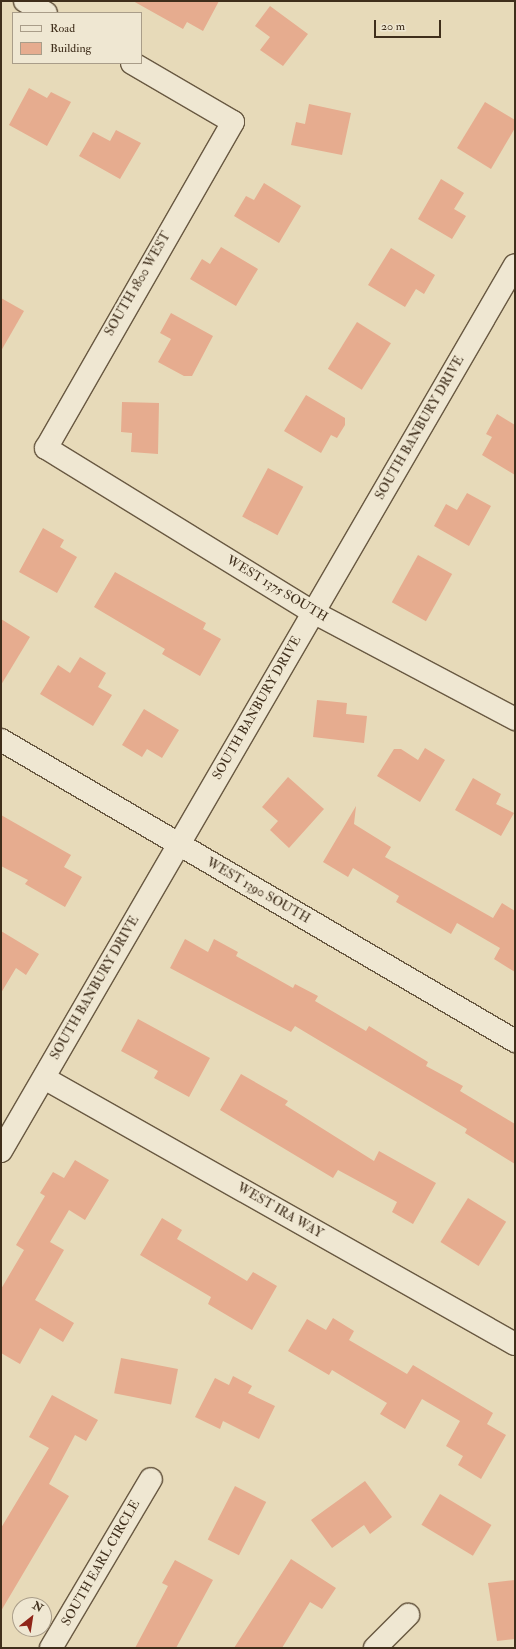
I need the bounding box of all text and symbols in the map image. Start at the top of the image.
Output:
legend [12,12,142,64]
scale bar [376,12,443,38]
text: 20 m [381,19,405,34]
text: Road [50,21,75,36]
text: Building [50,41,91,56]
street label: SOUTH 1800 WEST [102,229,174,339]
street label: SOUTH BANBURY DRIVE [372,353,468,503]
street label: WEST 1375 SOUTH [224,553,330,625]
street label: SOUTH BANBURY DRIVE [209,633,305,783]
street label: WEST 1390 SOUTH [204,855,312,927]
street label: SOUTH BANBURY DRIVE [47,913,143,1063]
street label: WEST IRA WAY [234,1180,326,1242]
street label: SOUTH EARL CIRCLE [59,1497,143,1629]
north arrow [12,1597,52,1637]
text: N [30,1599,45,1615]

